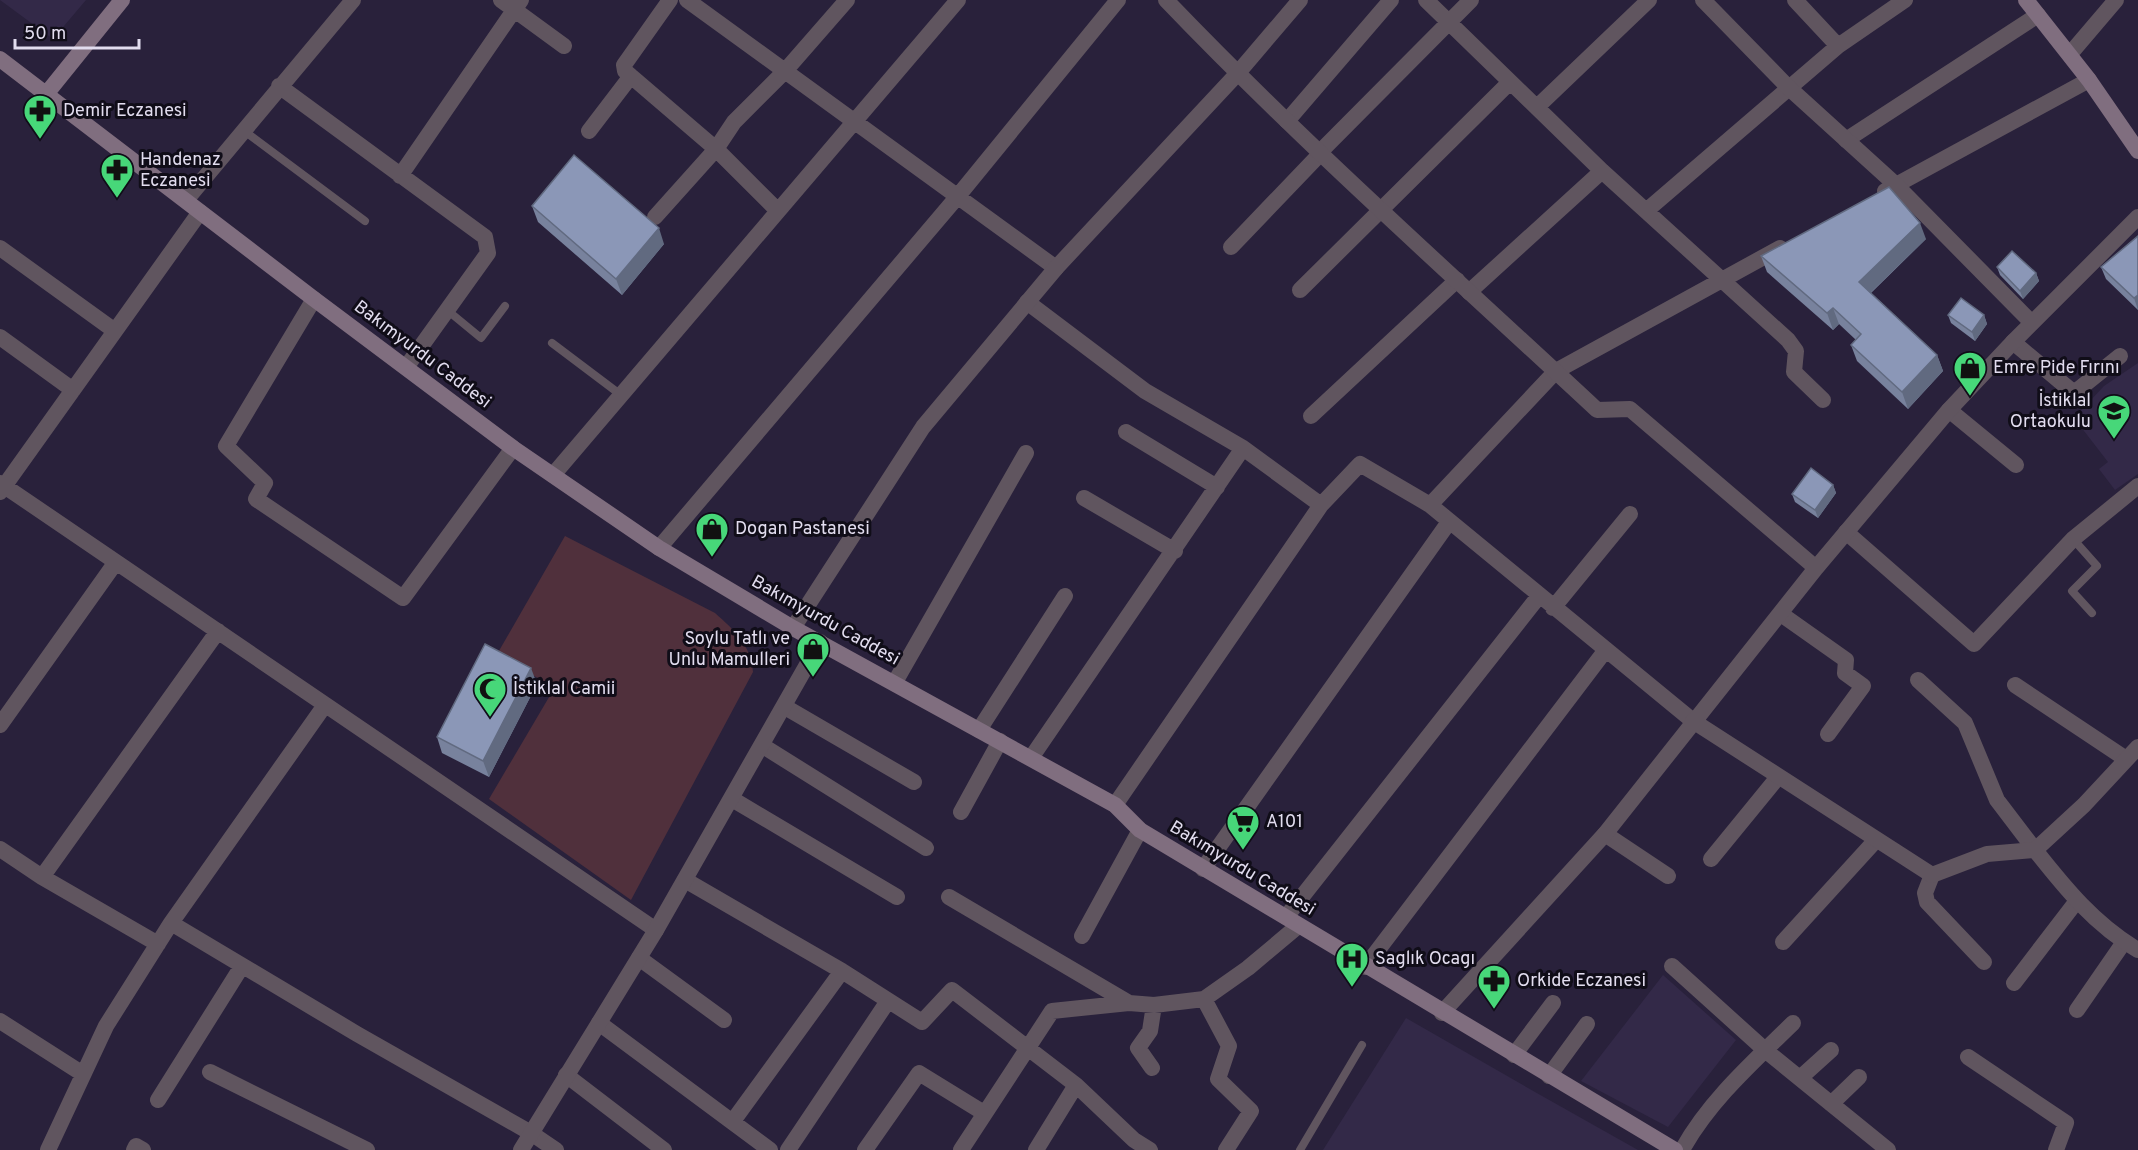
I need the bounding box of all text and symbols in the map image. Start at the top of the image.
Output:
scale bar [15,12,140,50]
text: 50 m [24,23,66,46]
pharmacy icon: Demir Eczanesi [22,93,58,140]
place label: Demir Eczanesi [63,100,187,123]
place label: Handenaz Eczanesi [140,149,221,193]
pharmacy icon: Handenaz Eczanesi [99,152,135,199]
street label: Bakımyurdu Caddesi [349,296,495,414]
shop icon: Emre Pide Fırını [1952,350,1988,397]
place label: Emre Pide Fırını [1993,357,2120,380]
place label: İstiklal Ortaokulu [2010,388,2091,434]
school or university icon: İstiklal Ortaokulu [2096,393,2132,440]
shop icon: Dogan Pastanesi [694,511,730,558]
place label: Dogan Pastanesi [735,518,870,541]
street label: Bakımyurdu Caddesi [747,571,903,671]
place label: Soylu Tatlı ve Unlu Mamulleri [669,628,790,672]
shop icon: Soylu Tatlı ve Unlu Mamulleri [795,631,831,678]
mosque icon: İstiklal Camii [472,671,508,718]
place label: İstiklal Camii [513,676,615,701]
supermarket icon: A101 [1225,804,1261,851]
place label: A101 [1266,811,1303,834]
street label: Bakımyurdu Caddesi [1165,816,1319,922]
hospital icon: Saglık Ocagı [1334,941,1370,988]
place label: Saglık Ocagı [1375,948,1475,971]
pharmacy icon: Orkide Eczanesi [1476,963,1512,1010]
place label: Orkide Eczanesi [1517,970,1646,993]

